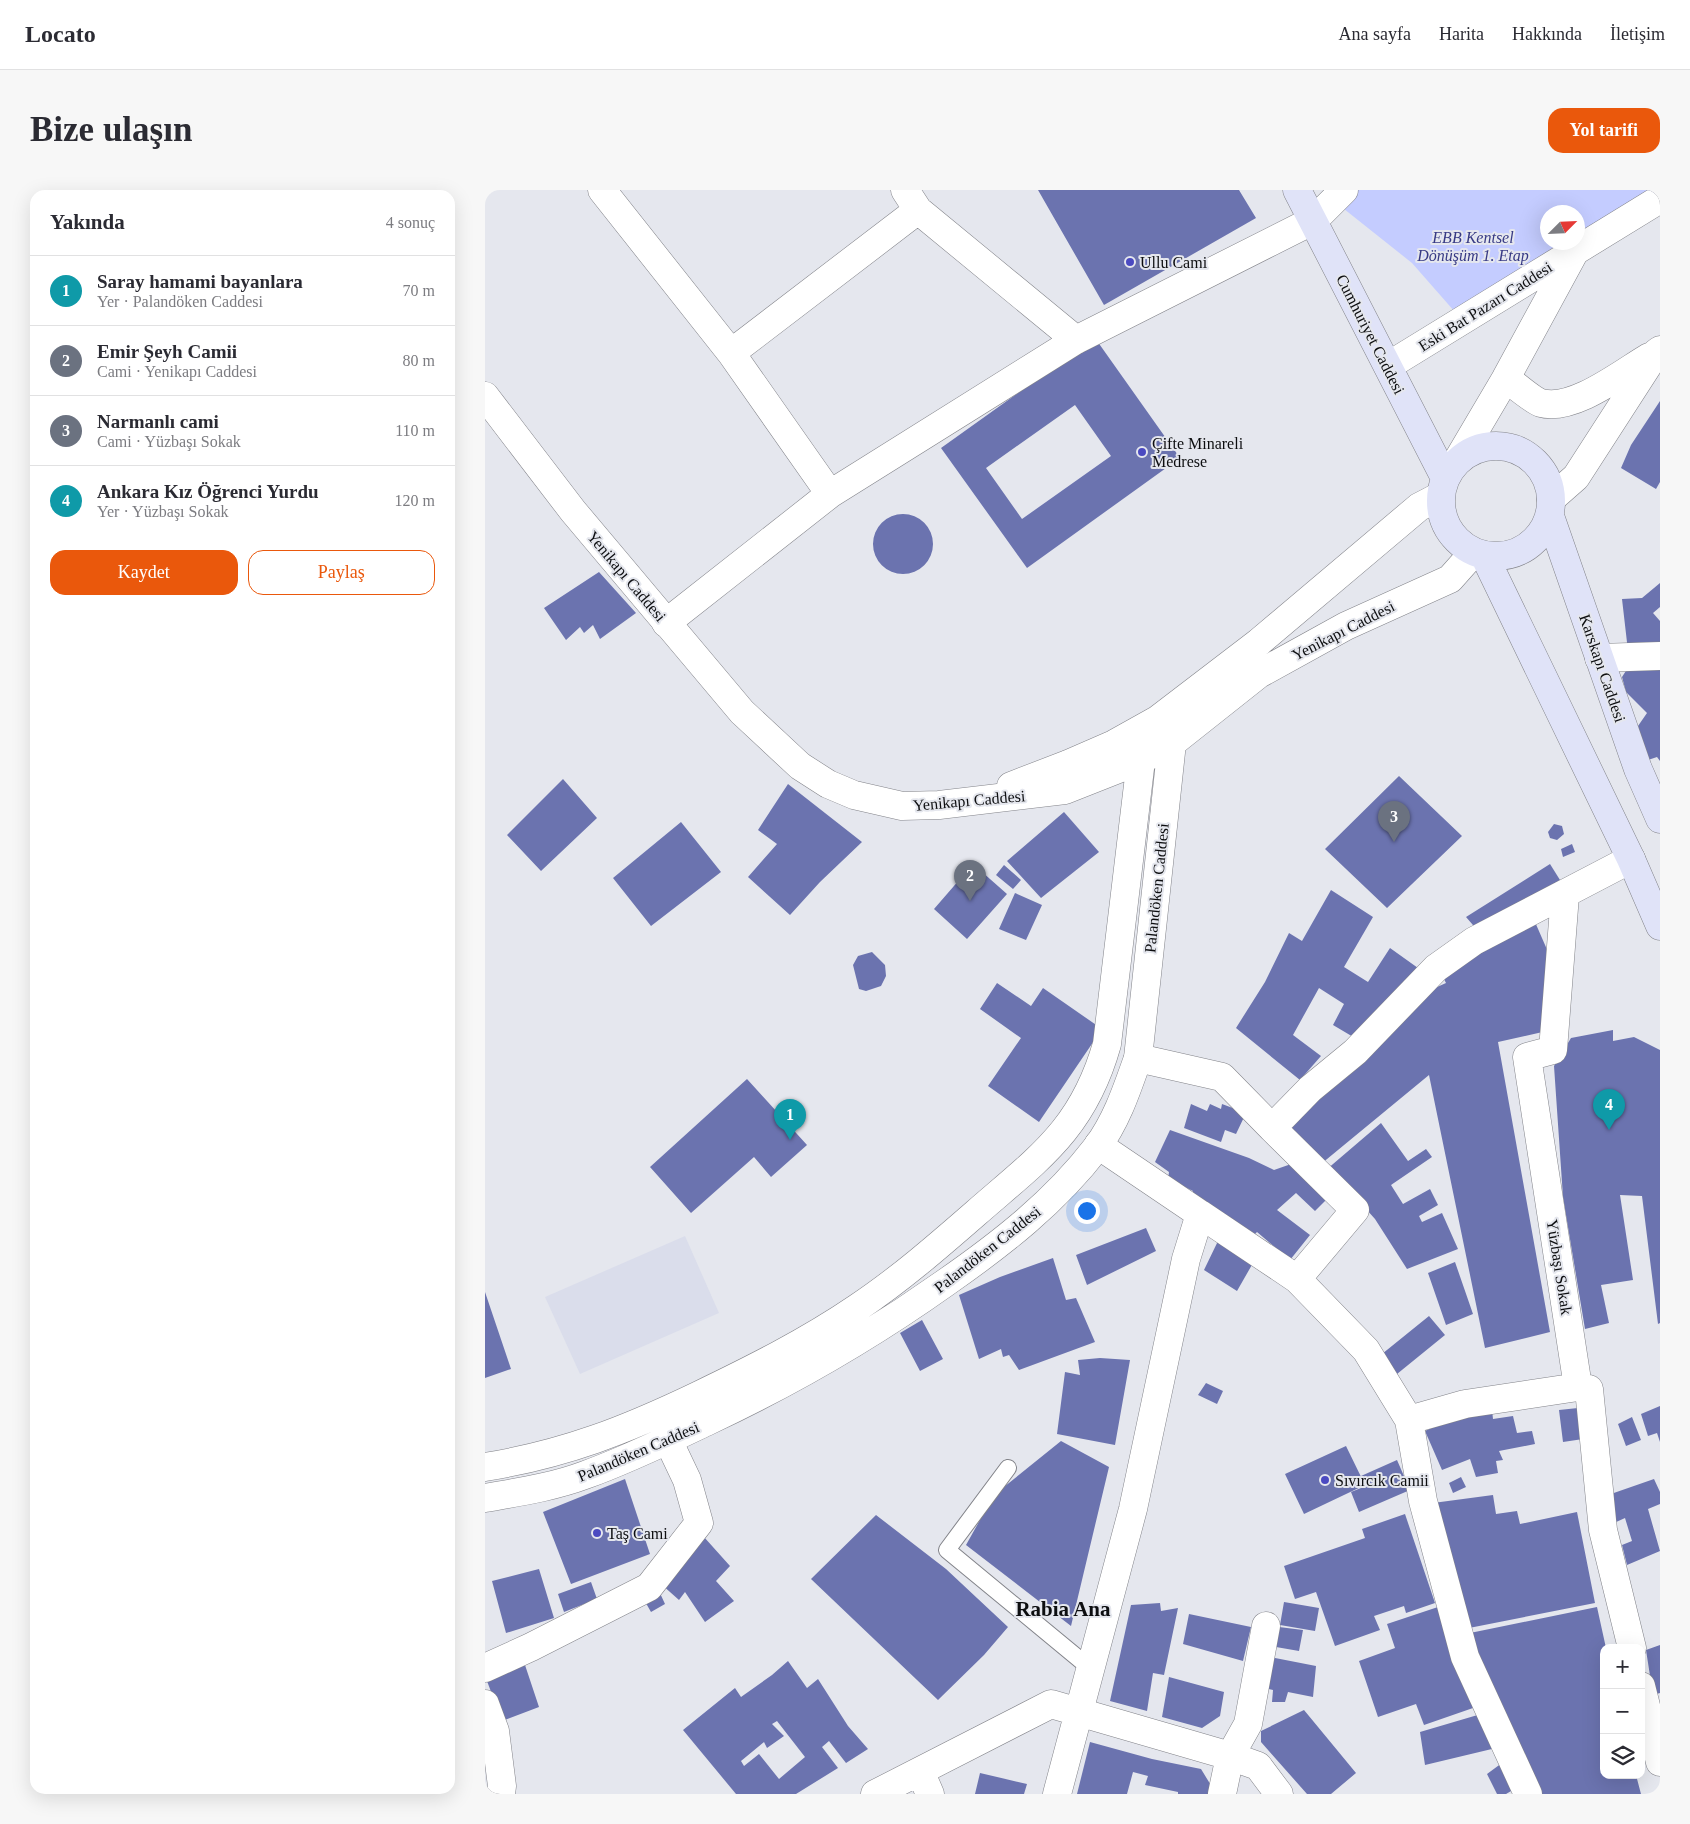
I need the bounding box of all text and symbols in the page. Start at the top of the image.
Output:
text: Locato [25,21,96,47]
text: Ana sayfa [1339,24,1411,44]
text: Harita [1439,24,1484,44]
text: Hakkında [1512,24,1582,44]
text: İletişim [1610,24,1665,44]
button: Yol tarifi [1548,108,1660,153]
text: Bize ulaşın [30,110,192,149]
north arrow [1540,205,1585,250]
text: Yakında [50,210,125,234]
text: 4 sonuç [386,214,435,231]
park label: EBB Kentsel Dönüşüm 1. Etap [1416,229,1529,265]
place label: Ullu Cami [1140,254,1208,271]
marker: Ullu Cami [1124,256,1136,268]
street label: Eski Bat Pazarı Caddesi [1415,258,1556,354]
text: Saray hamami bayanlara [97,271,303,292]
street label: Cumhuriyet Caddesi [1332,272,1408,398]
text: 1 [62,282,70,299]
text: 70 m [403,282,435,299]
text: Yer · Palandöken Caddesi [97,293,263,310]
text: Emir Şeyh Camii [97,341,237,362]
text: 2 [62,352,70,369]
text: 80 m [403,352,435,369]
text: Cami · Yenikapı Caddesi [97,363,257,380]
text: Narmanlı cami [97,411,219,432]
text: 3 [62,422,70,439]
text: 110 m [395,422,435,439]
text: Cami · Yüzbaşı Sokak [97,433,241,450]
place label: Çifte Minareli Medrese [1152,435,1244,470]
marker: Çifte Minareli Medrese [1136,446,1148,458]
text: Ankara Kız Öğrenci Yurdu [97,481,319,502]
text: 4 [62,492,70,509]
text: 120 m [395,492,435,509]
text: Yer · Yüzbaşı Sokak [97,503,229,520]
street label: Yenikapı Caddesi [583,528,670,626]
button: Kaydet [50,550,238,595]
button: Paylaş [248,550,435,595]
street label: Yenikapı Caddesi [1289,597,1398,664]
street label: Karskapı Caddesi [1575,612,1629,725]
street label: Yenikapı Caddesi [912,787,1027,815]
pin: 3 [1378,801,1410,842]
street label: Palandöken Caddesi [1141,822,1172,954]
pin: 2 [954,860,986,901]
pin: 4 [1593,1089,1625,1130]
pin: 1 [774,1099,806,1140]
your location [1074,1198,1100,1224]
street label: Palandöken Caddesi [931,1202,1044,1296]
street label: Yüzbaşı Sokak [1543,1218,1575,1316]
street label: Palandöken Caddesi [575,1418,702,1485]
place label: Sıvırcık Camii [1335,1472,1429,1489]
marker: Sıvırcık Camii [1319,1474,1331,1486]
place label: Taş Cami [607,1525,668,1543]
marker: Taş Cami [591,1527,603,1539]
district label: Rabia Ana [1015,1597,1111,1621]
map controls [1600,1644,1645,1779]
button: + [1600,1644,1645,1689]
button: − [1600,1689,1645,1734]
button: layers [1600,1734,1645,1779]

